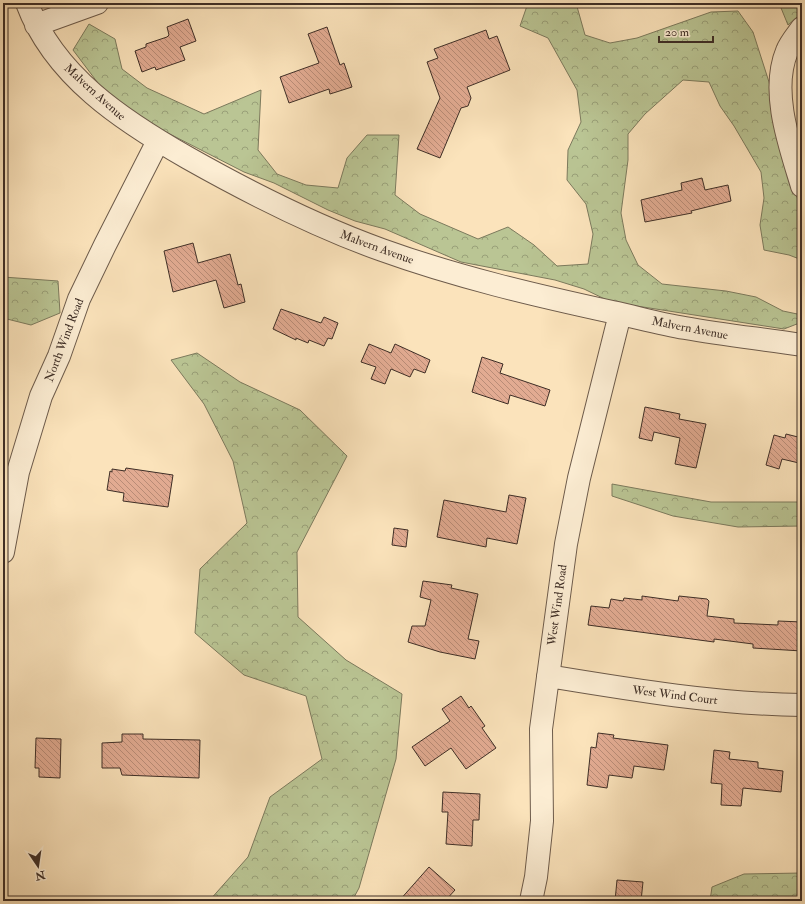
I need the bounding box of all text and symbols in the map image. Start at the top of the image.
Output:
scale bar [659,18,713,44]
text: 20 m [665,25,690,40]
street label: Malvern Avenue [61,61,128,124]
street label: Malvern Avenue [338,227,416,268]
street label: North Wind Road [42,296,87,384]
street label: Malvern Avenue [650,314,729,343]
street label: West Wind Road [544,563,571,648]
street label: West Wind Court [630,683,719,708]
north arrow [18,846,58,886]
text: N [33,868,47,883]

